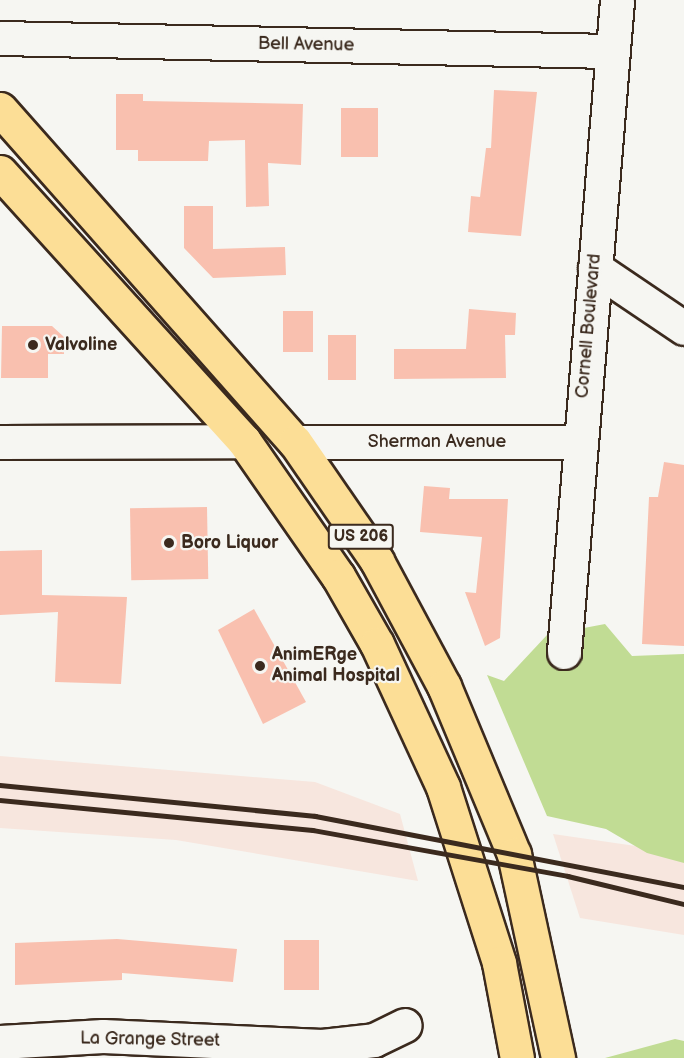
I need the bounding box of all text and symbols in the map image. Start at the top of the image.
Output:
street label: Bell Avenue [258,33,354,57]
street label: Cornell Boulevard [572,253,606,399]
place label: Valvoline [45,334,117,356]
marker: Valvoline [26,338,40,352]
street label: Sherman Avenue [368,431,506,453]
road number: US 206 [326,524,395,550]
place label: Boro Liquor [181,532,278,554]
marker: Boro Liquor [162,536,176,550]
place label: AnimERge Animal Hospital [272,645,400,688]
marker: AnimERge Animal Hospital [253,659,267,673]
street label: La Grange Street [80,1028,220,1052]

